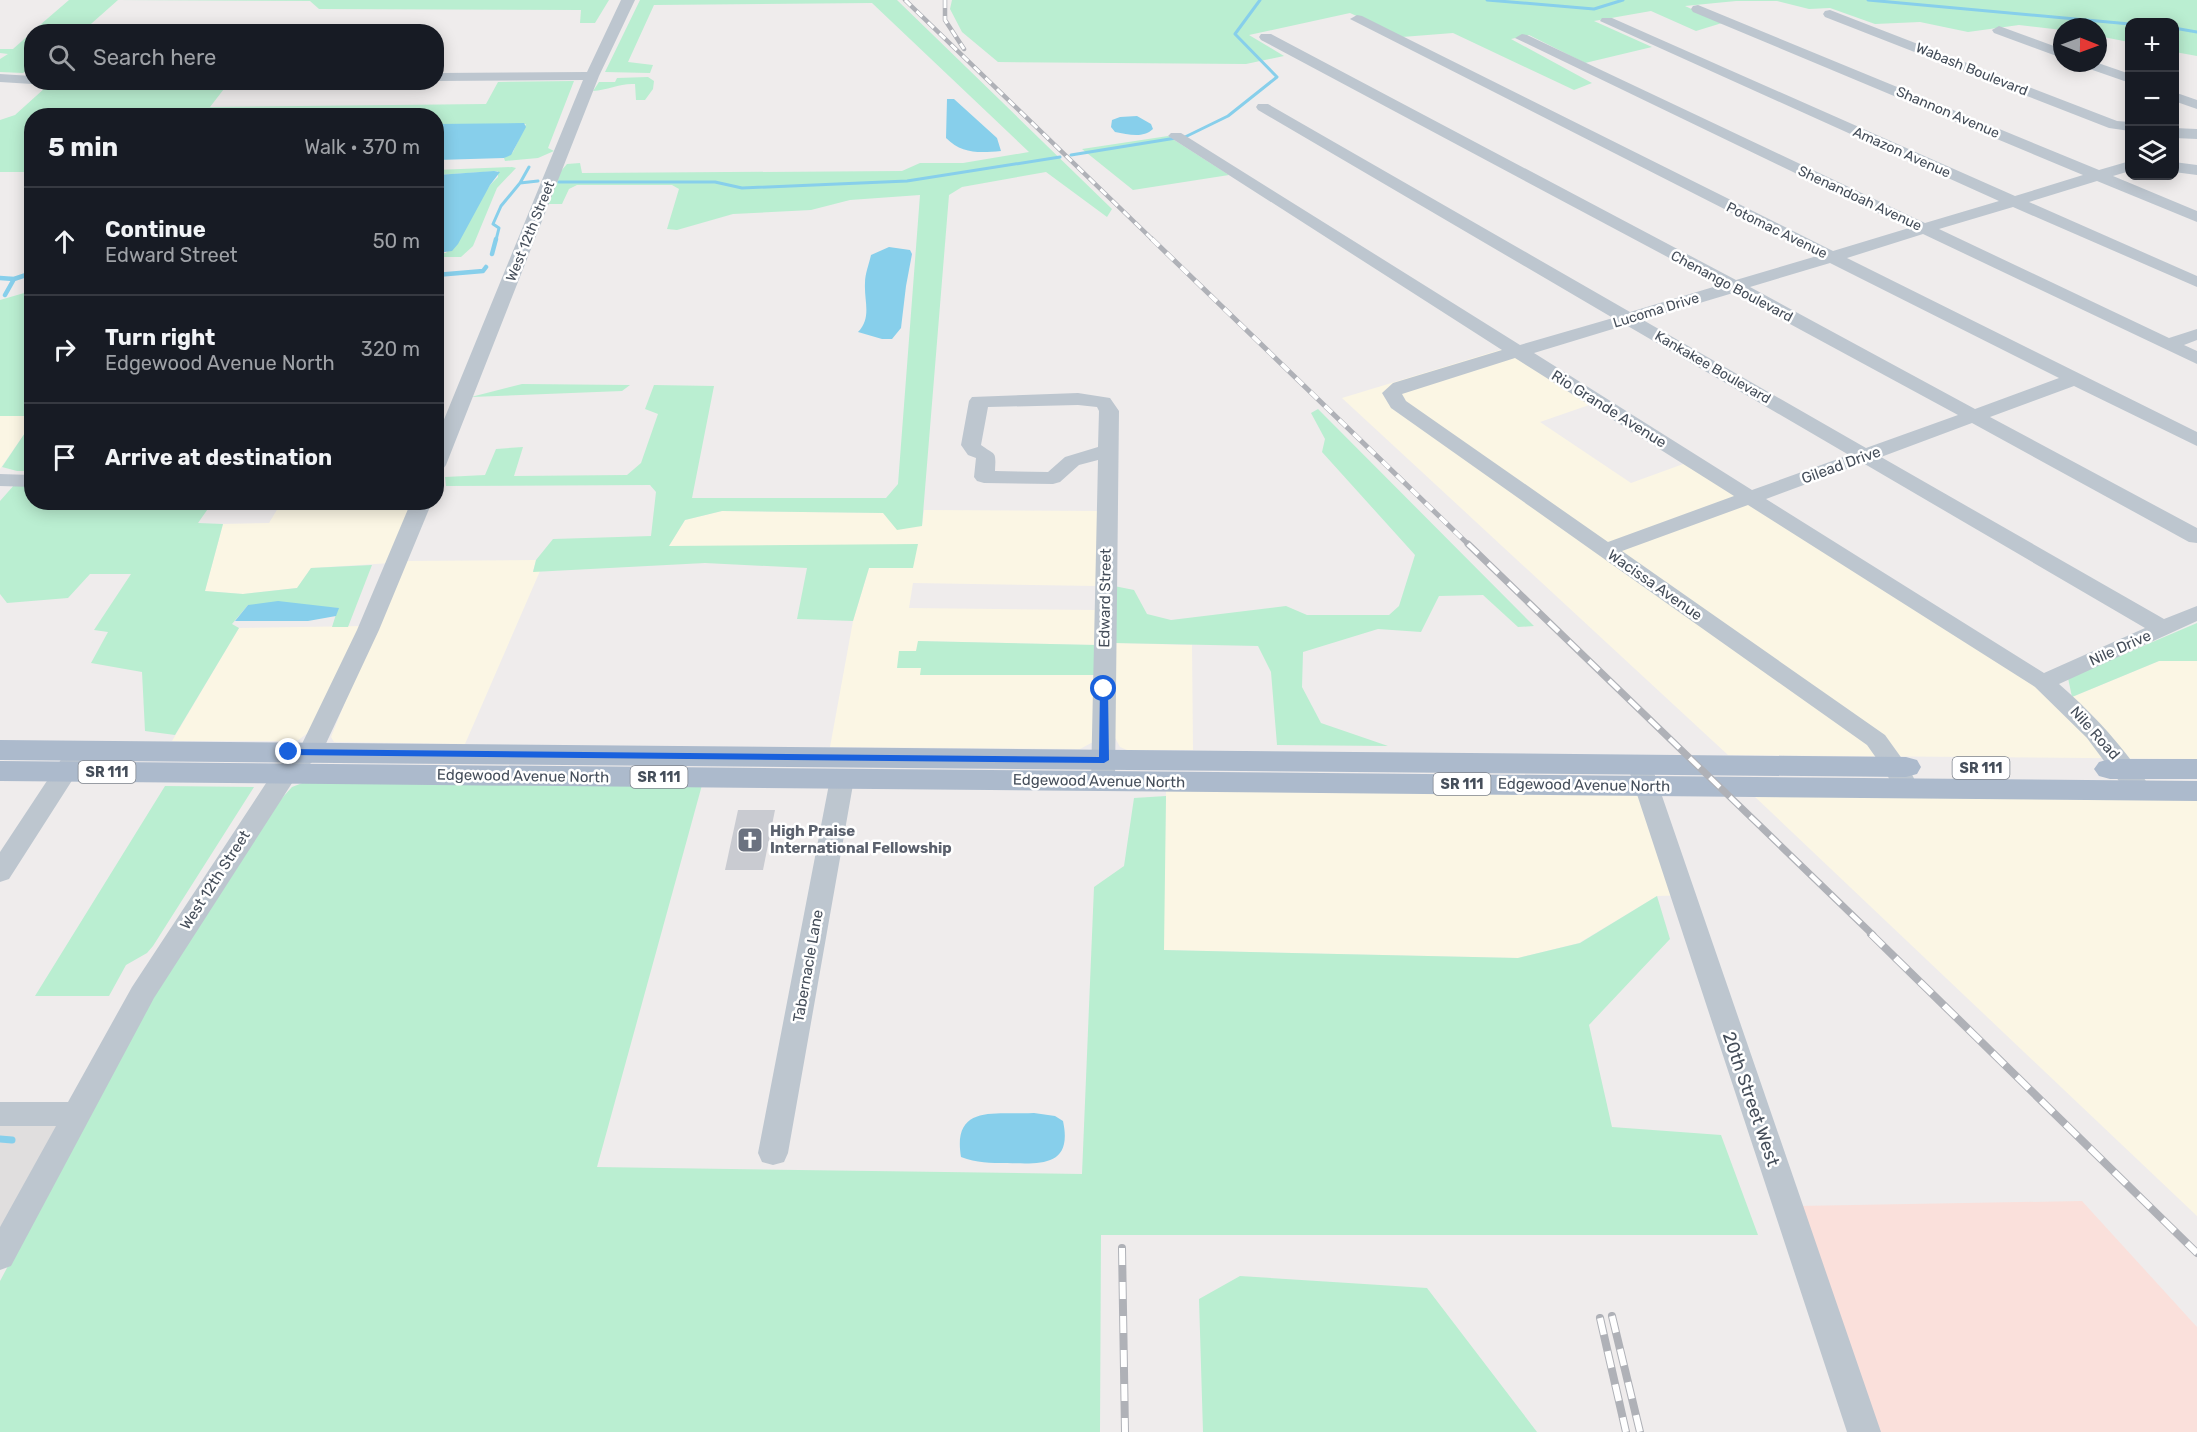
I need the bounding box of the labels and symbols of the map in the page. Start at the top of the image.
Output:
north arrow [2053,18,2107,72]
street label: Wabash Boulevard [1913,39,2030,100]
street label: Shannon Avenue [1894,83,2002,142]
street label: Amazon Avenue [1850,123,1953,182]
street label: Shenandoah Avenue [1795,162,1924,235]
street label: West 12th Street [503,178,559,284]
street label: Potomac Avenue [1723,199,1830,262]
street label: Chenango Boulevard [1668,247,1796,326]
street label: Lucoma Drive [1611,289,1701,332]
street label: Kankakee Boulevard [1652,327,1774,408]
street label: Rio Grande Avenue [1548,366,1670,452]
street label: Gilead Drive [1799,442,1883,488]
street label: Wacissa Avenue [1604,546,1706,624]
street label: Edward Street [1095,548,1115,648]
street label: Nile Drive [2086,626,2154,670]
route start [1090,675,1116,701]
street label: Nile Road [2066,703,2124,763]
route end [275,738,301,764]
road number: SR 111 [1952,757,2010,779]
road number: SR 111 [78,761,136,783]
street label: Edgewood Avenue North [437,765,609,787]
road number: SR 111 [630,766,688,788]
street label: Edgewood Avenue North [1013,770,1185,792]
road number: SR 111 [1434,773,1490,795]
street label: Edgewood Avenue North [1498,774,1670,796]
place label: High Praise International Fellowship [770,822,952,857]
church icon: High Praise International Fellowship [735,825,765,855]
street label: West 12th Street [176,827,254,933]
street label: Tabernacle Lane [789,908,827,1024]
street label: 20th Street West [1718,1029,1784,1169]

